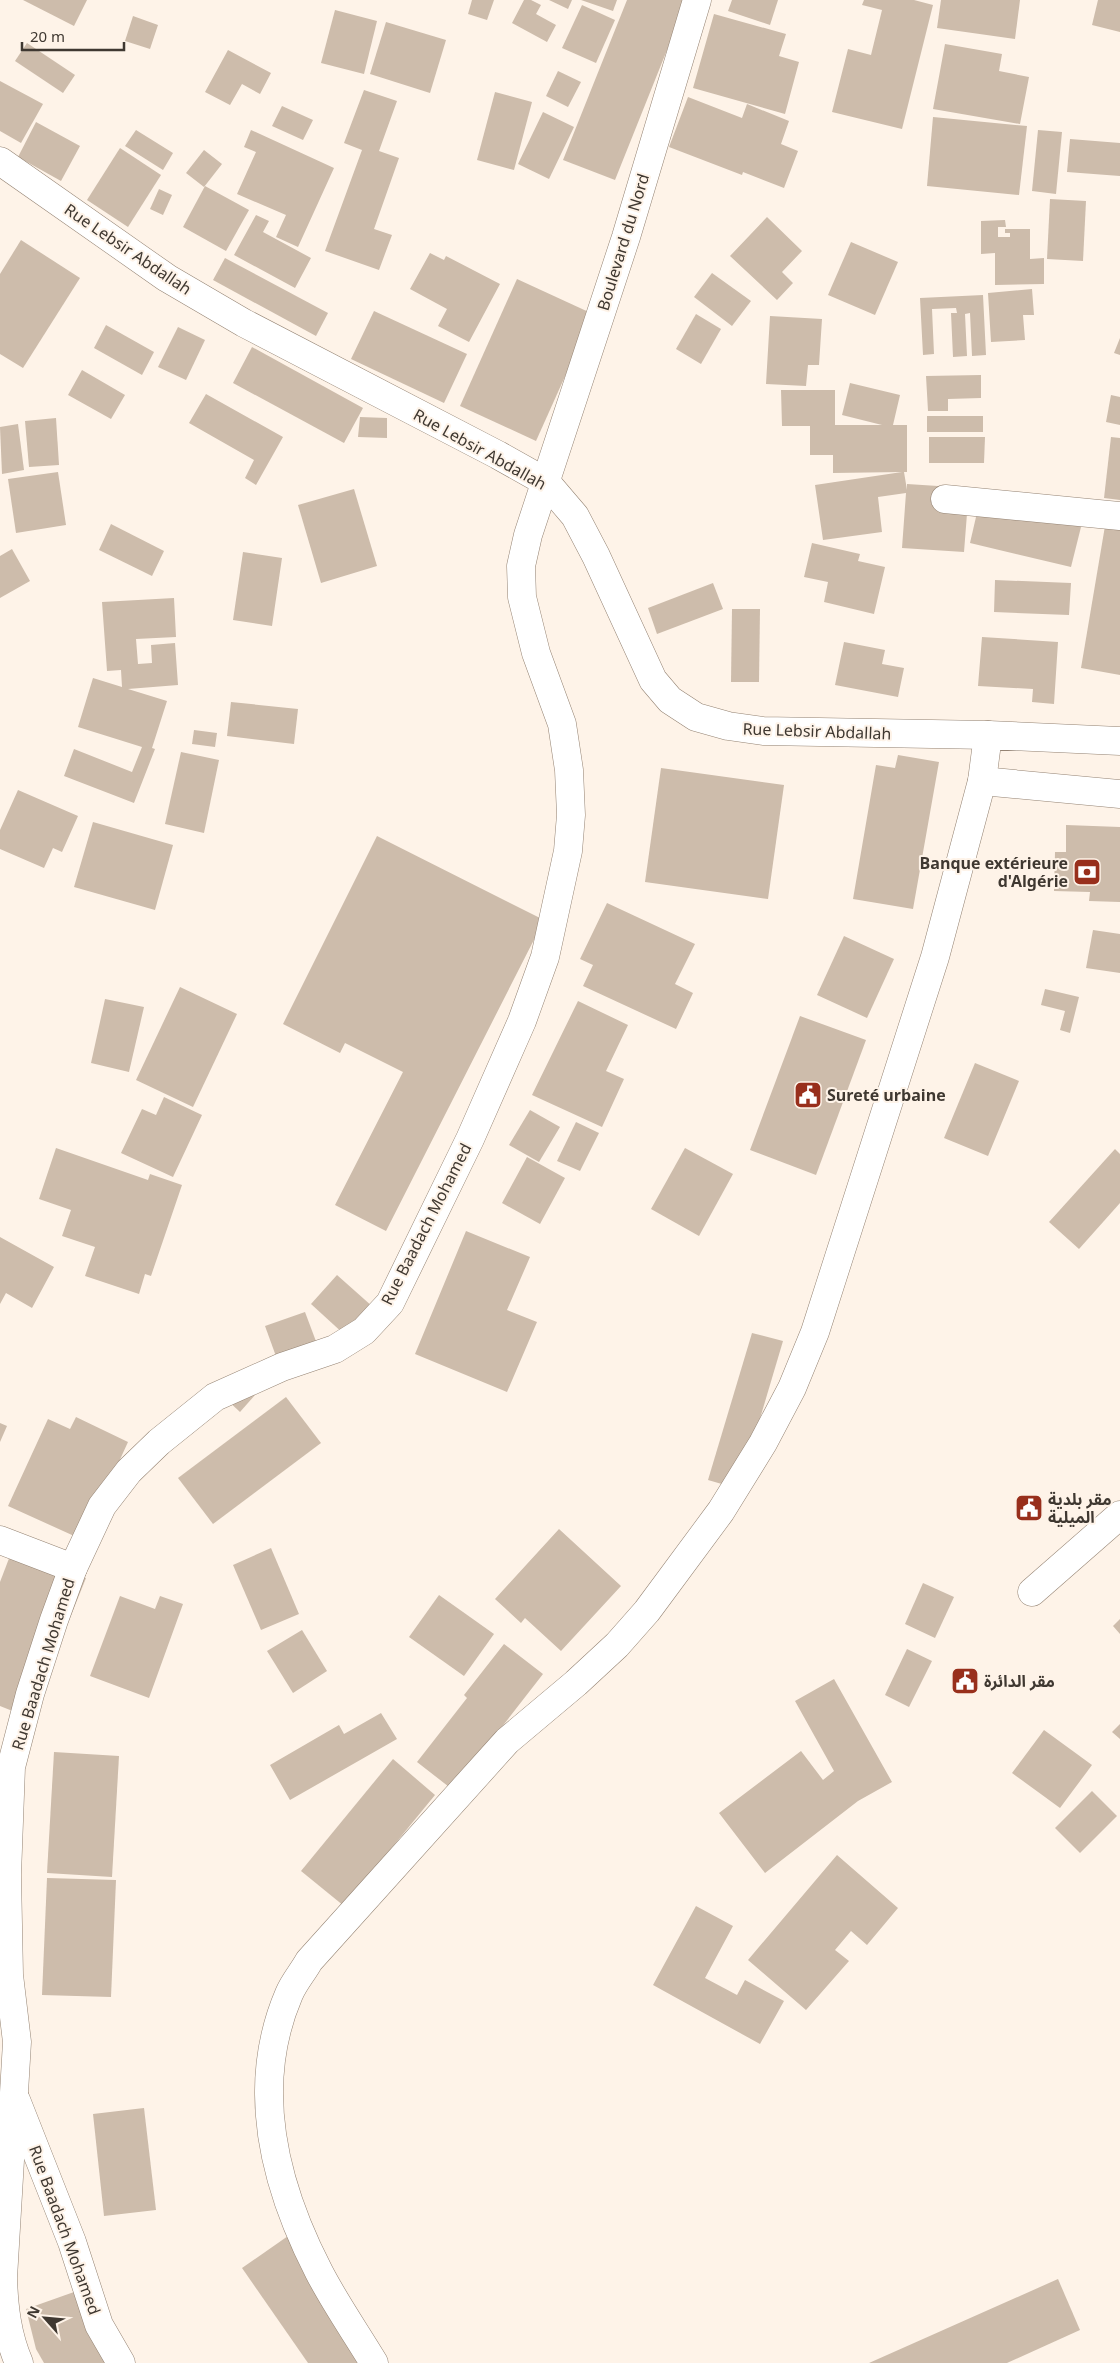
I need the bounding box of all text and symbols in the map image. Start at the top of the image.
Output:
scale bar [22,20,125,52]
text: 20 m [30,21,65,53]
street label: Boulevard du Nord [587,169,661,315]
street label: Rue Lebsir Abdallah [56,194,199,306]
street label: Rue Lebsir Abdallah [406,399,553,501]
street label: Rue Lebsir Abdallah [742,712,892,752]
place label: Banque extérieure d'Algérie [920,847,1068,899]
bank icon: Banque extérieure d'Algérie [1072,857,1102,887]
place label: Sureté urbaine [827,1079,946,1113]
public building icon: Sureté urbaine [793,1080,823,1110]
street label: Rue Baadach Mohamed [371,1137,483,1312]
place label: مقر بلدية الميلية [1048,1483,1112,1535]
public building icon: مقر بلدية الميلية [1014,1493,1044,1523]
street label: Rue Baadach Mohamed [2,1574,86,1755]
place label: مقر الدائرة [984,1665,1055,1699]
public building icon: مقر الدائرة [950,1666,980,1696]
street label: Rue Baadach Mohamed [18,2141,111,2320]
north arrow [20,2293,70,2343]
text: N [18,2301,49,2324]

